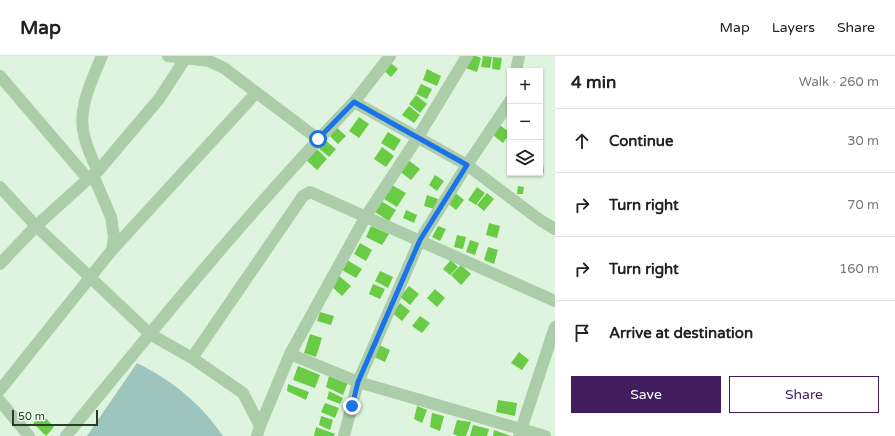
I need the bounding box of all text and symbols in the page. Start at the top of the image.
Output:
text: Map [20,17,61,39]
text: Map [720,19,750,36]
text: Layers [772,19,815,36]
text: Share [837,19,875,36]
map controls [507,68,543,176]
button: + [507,68,543,104]
text: 4 min [571,72,616,93]
text: Walk · 260 m [799,74,879,90]
button: − [507,104,543,140]
route start [309,130,327,148]
icon: ahead [571,130,593,152]
text: Continue [609,132,673,150]
text: 30 m [847,133,879,149]
button: layers [507,140,543,176]
icon: right [571,194,593,216]
text: Turn right [609,196,679,214]
text: 70 m [847,197,879,213]
icon: right [571,258,593,280]
text: Turn right [609,260,679,278]
text: 160 m [839,261,879,277]
icon: arrive [571,322,593,344]
text: Arrive at destination [609,324,753,342]
button: Save [571,376,721,413]
button: Share [729,376,879,413]
route end [343,397,361,415]
scale bar [12,408,98,427]
text: 50 m [18,410,45,423]

